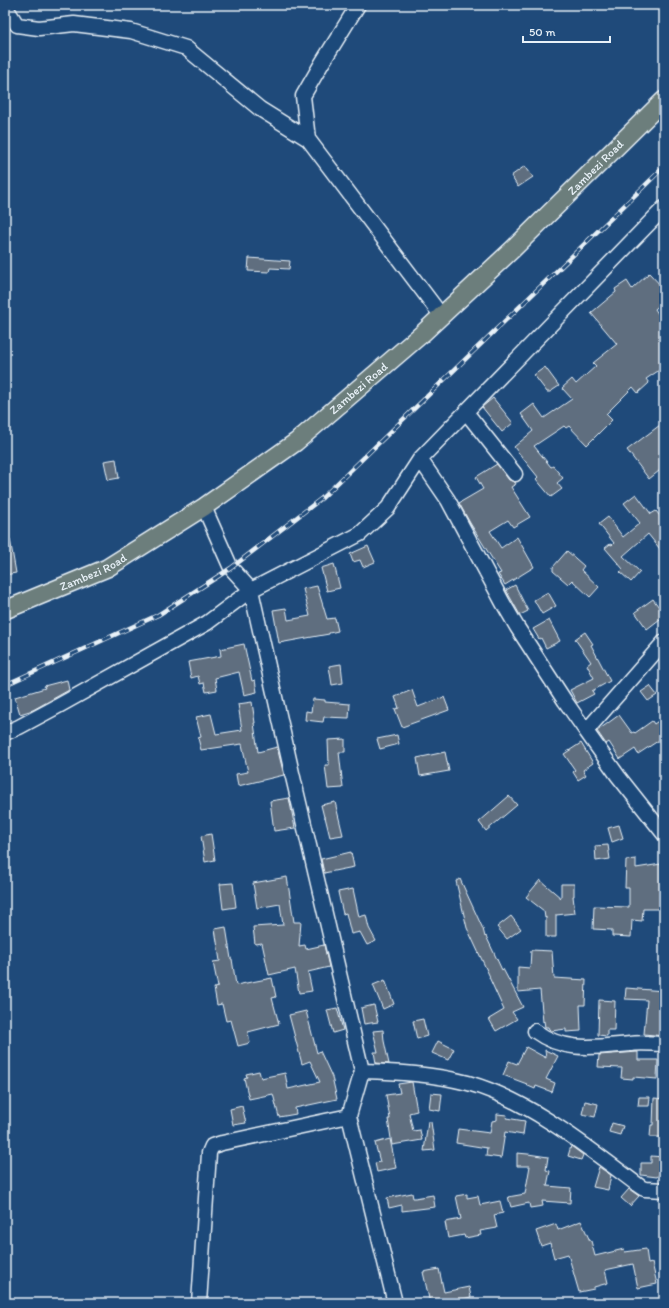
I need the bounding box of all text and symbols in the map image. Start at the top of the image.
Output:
scale bar [523,18,610,44]
text: 50 m [529,25,555,39]
street label: Zambezi Road [565,137,626,198]
street label: Zambezi Road [327,359,391,417]
street label: Zambezi Road [58,550,130,594]

